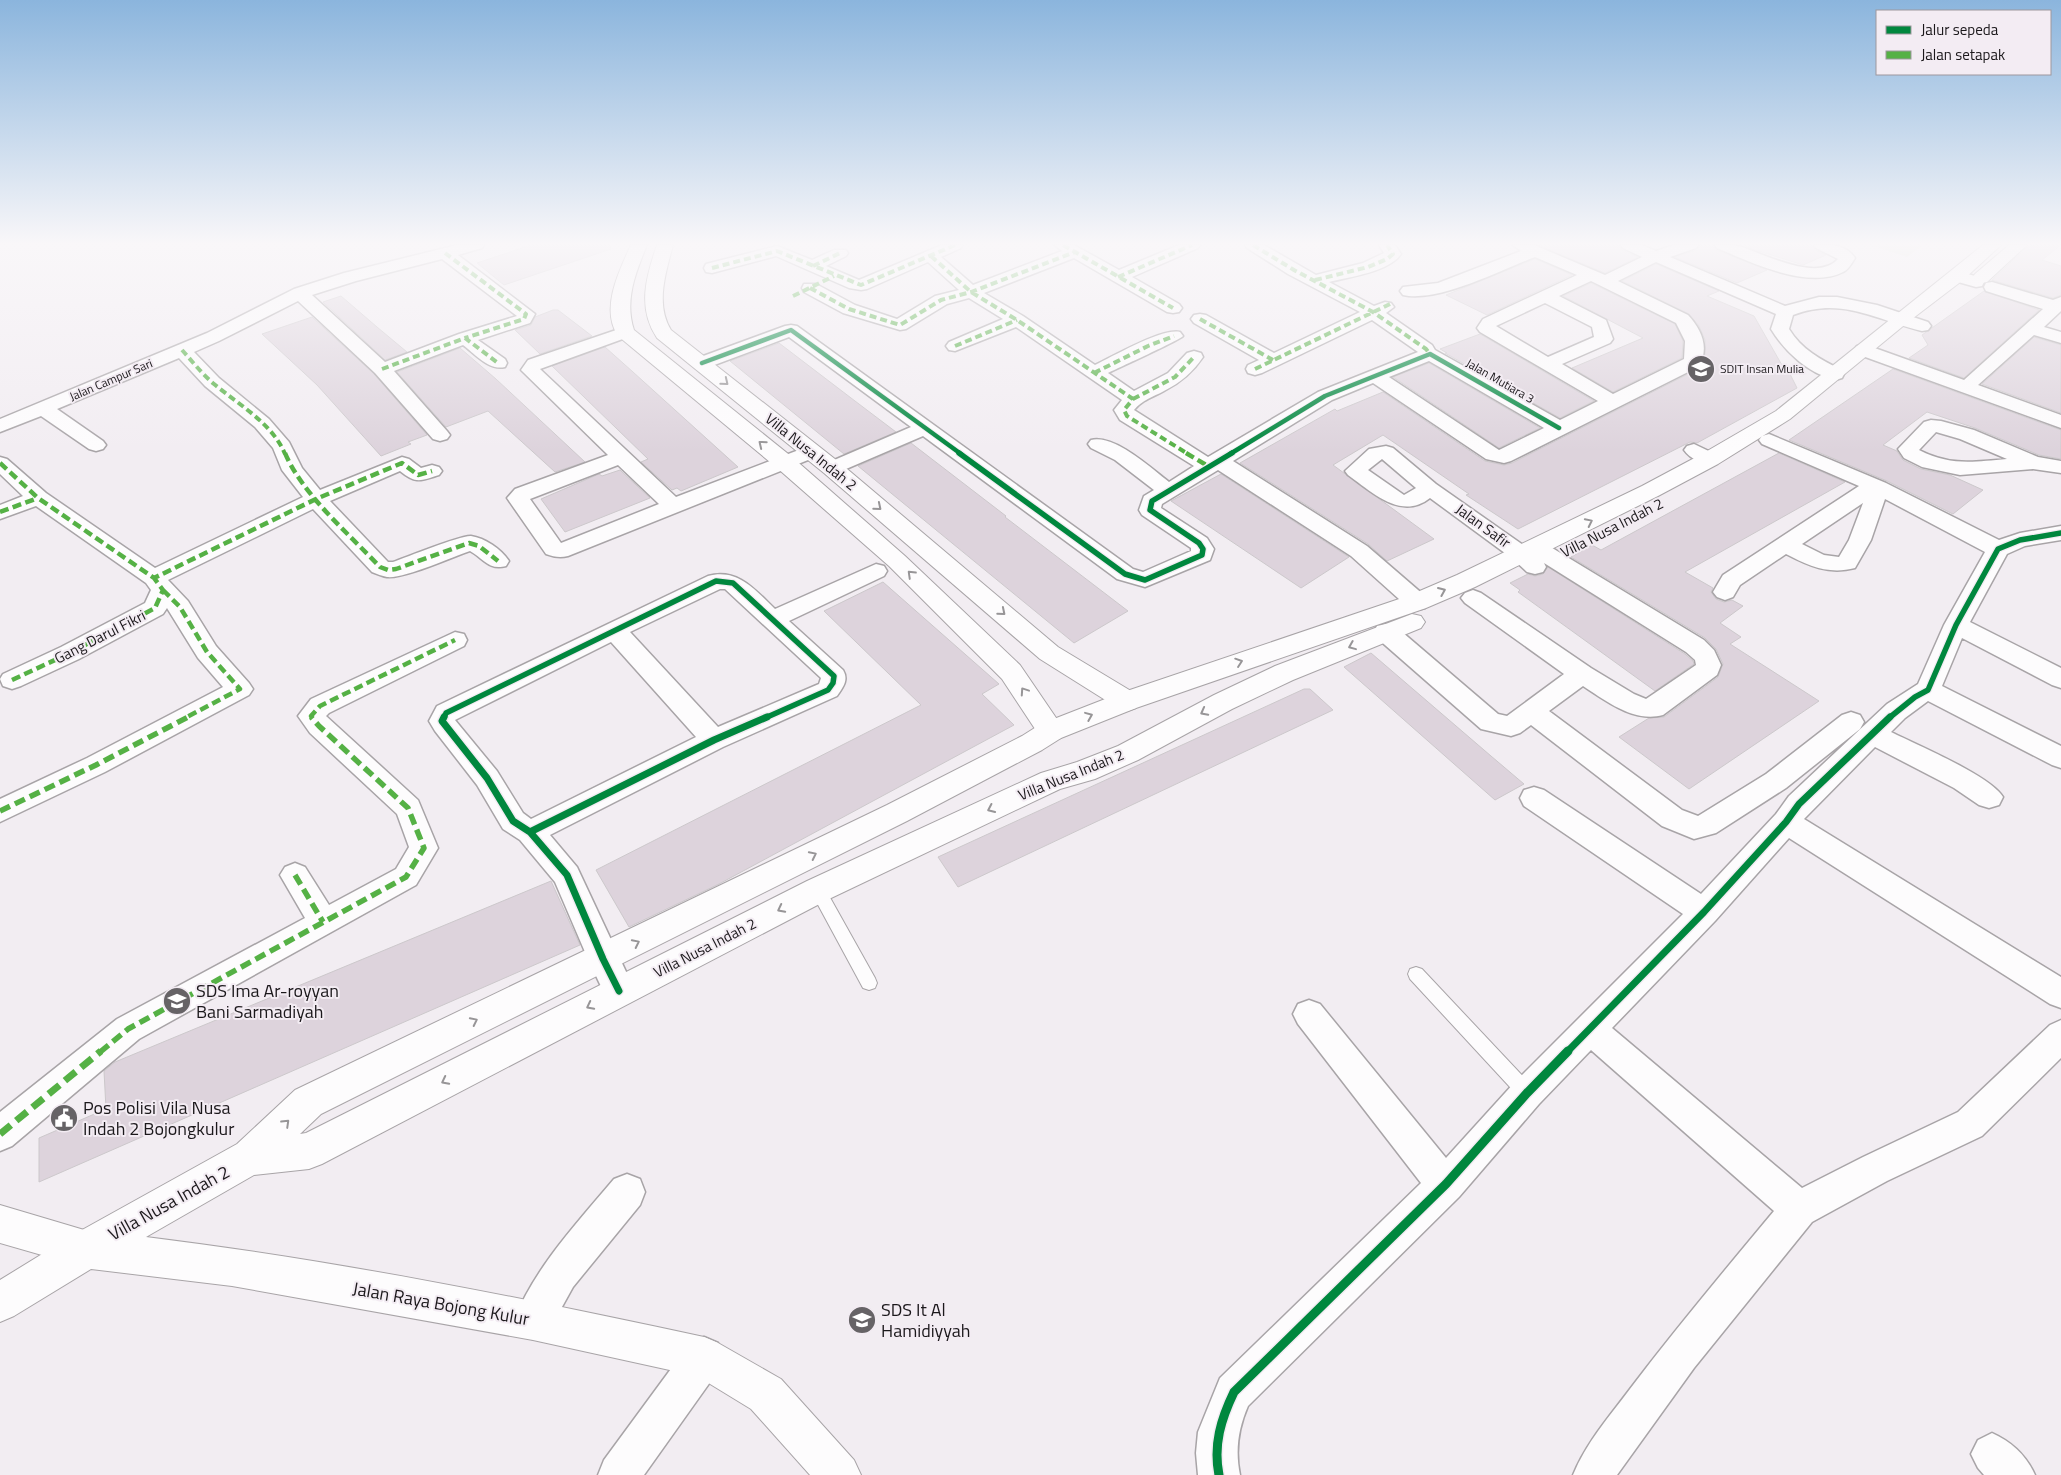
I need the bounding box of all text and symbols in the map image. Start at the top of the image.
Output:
legend [1876,10,2051,75]
text: Jalur sepeda [1921,18,1999,41]
text: Jalan setapak [1921,43,2005,66]
street label: Jalan Campur Sari [66,353,155,406]
street label: Jalan Mutiara 3 [1463,353,1538,408]
school or university icon: SDIT Insan Mulia [1686,354,1716,384]
place label: SDIT Insan Mulia [1720,359,1804,378]
one-way arrow [719,376,728,384]
street label: Villa Nusa Indah 2 [760,407,862,496]
one-way arrow [759,442,768,450]
street label: Villa Nusa Indah 2 [1556,492,1667,563]
street label: Jalan Safir [1451,498,1516,553]
one-way arrow [872,501,881,510]
one-way arrow [1584,517,1593,528]
one-way arrow [908,571,917,580]
one-way arrow [1437,587,1446,598]
street label: Gang Darul Fikri [50,604,149,669]
one-way arrow [996,607,1005,616]
one-way arrow [1348,640,1357,650]
one-way arrow [1235,658,1243,668]
one-way arrow [1021,687,1030,696]
one-way arrow [1200,706,1209,716]
one-way arrow [1084,712,1093,722]
street label: Villa Nusa Indah 2 [1014,743,1127,806]
one-way arrow [987,803,996,813]
one-way arrow [807,851,816,861]
one-way arrow [778,903,787,913]
street label: Villa Nusa Indah 2 [649,912,760,983]
one-way arrow [630,939,639,949]
place label: SDS Ima Ar-royyan Bani Sarmadiyah [196,977,339,1025]
school or university icon: SDS Ima Ar-royyan Bani Sarmadiyah [162,986,192,1016]
one-way arrow [586,1000,595,1010]
one-way arrow [469,1017,478,1028]
one-way arrow [441,1075,450,1085]
place label: Pos Polisi Vila Nusa Indah 2 Bojongkulur [83,1094,234,1142]
public building icon: Pos Polisi Vila Nusa Indah 2 Bojongkulur [49,1103,79,1133]
one-way arrow [280,1120,289,1129]
street label: Villa Nusa Indah 2 [103,1158,234,1247]
street label: Jalan Raya Bojong Kulur [351,1275,532,1332]
place label: SDS It Al Hamidiyyah [881,1296,971,1344]
school or university icon: SDS It Al Hamidiyyah [847,1305,877,1335]

